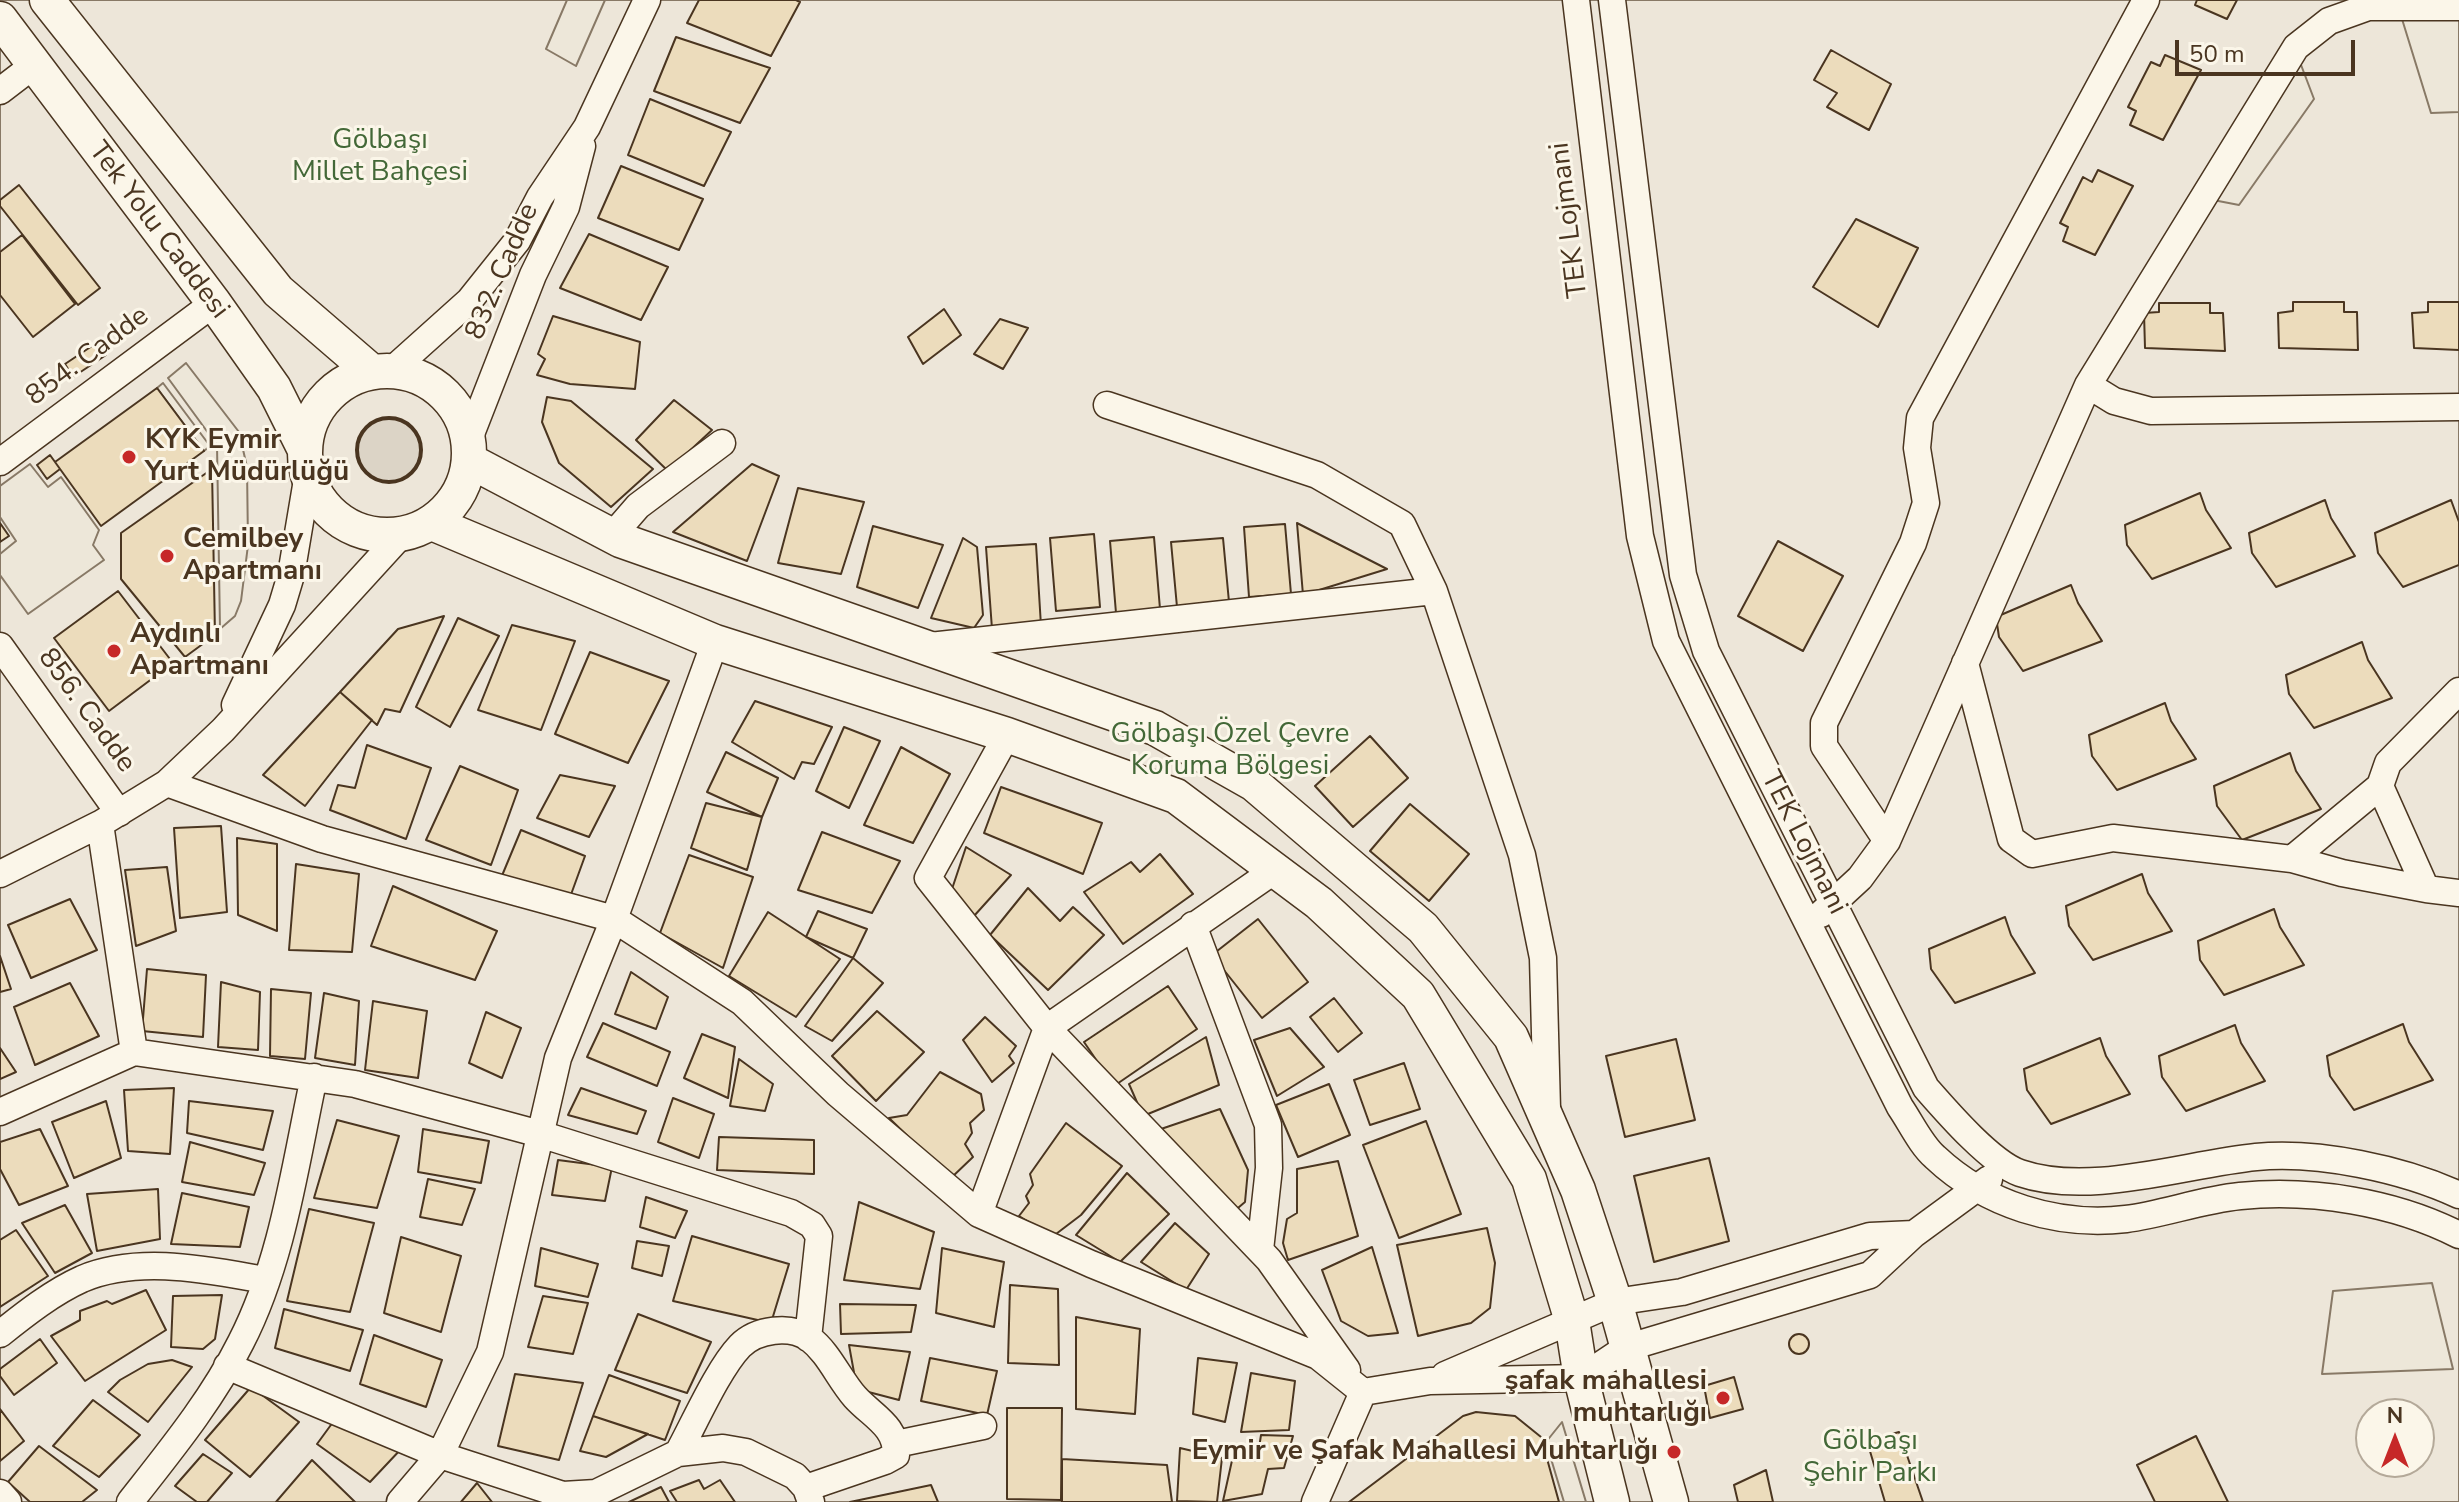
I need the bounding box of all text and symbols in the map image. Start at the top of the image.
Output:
scale bar [2179,24,2359,74]
text: 50 m [2189,38,2245,70]
park label: Gölbaşı Millet Bahçesi [292,124,468,190]
street label: Tek Yolu Caddesi [81,136,235,326]
street label: TEK Lojmani [1544,140,1596,300]
street label: 832. Cadde [459,199,547,345]
street label: 854. Cadde [20,300,156,414]
place label: KYK Eymir Yurt Müdürlüğü [145,424,349,490]
marker: KYK Eymir Yurt Müdürlüğü [120,448,138,466]
place label: Cemilbey Apartmanı [183,523,322,589]
marker: Cemilbey Apartmanı [158,547,176,565]
place label: Aydınlı Apartmanı [130,618,269,684]
marker: Aydınlı Apartmanı [105,642,123,660]
street label: 856. Cadde [30,643,142,779]
park label: Gölbaşı Özel Çevre Koruma Bölgesi [1111,718,1349,784]
street label: TEK Lojmani [1753,766,1853,920]
place label: şafak mahallesi muhtarlığı [1505,1365,1707,1431]
marker: şafak mahallesi muhtarlığı [1714,1389,1732,1407]
north arrow [2355,1398,2435,1478]
text: N [2387,1401,2403,1431]
park label: Gölbaşı Şehir Parkı [1803,1425,1937,1491]
place label: Eymir ve Şafak Mahallesi Muhtarlığı [1192,1435,1658,1469]
marker: Eymir ve Şafak Mahallesi Muhtarlığı [1665,1443,1683,1461]

